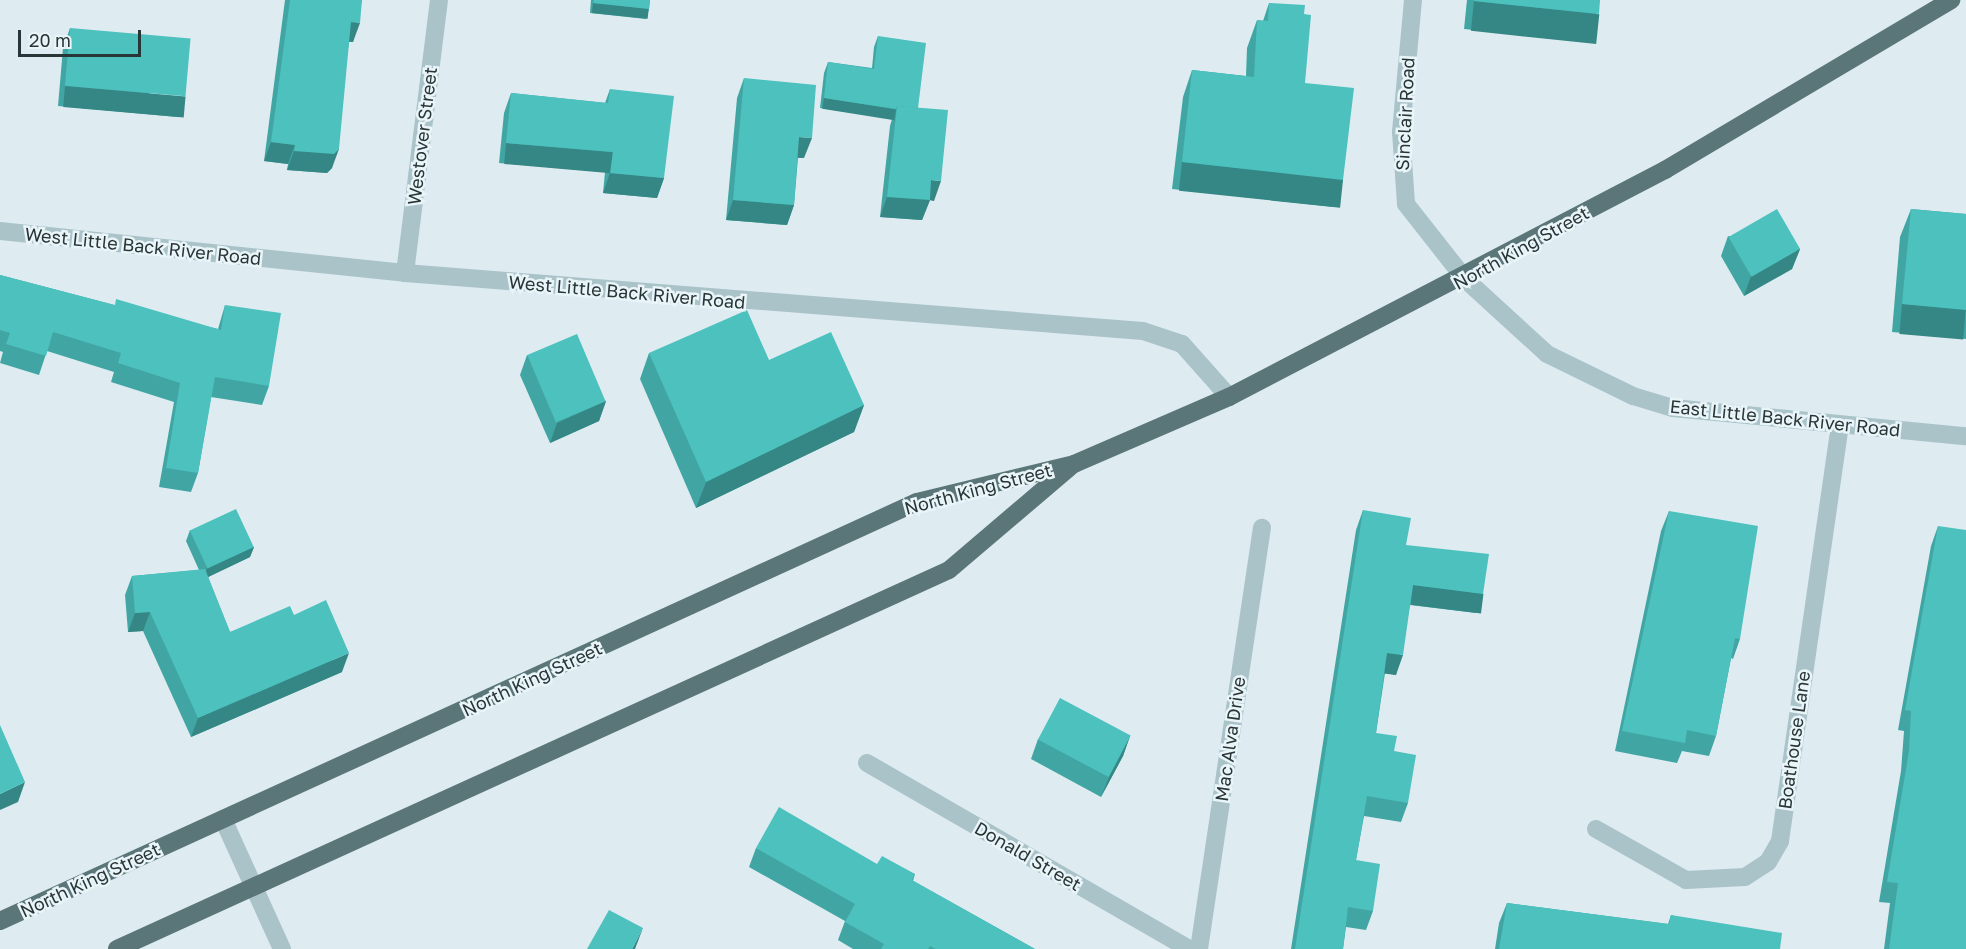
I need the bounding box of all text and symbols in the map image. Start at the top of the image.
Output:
scale bar [21,18,144,56]
text: 20 m [29,29,71,51]
street label: Sinclair Road [1391,57,1419,171]
street label: Westover Street [403,66,441,206]
street label: North King Street [1449,202,1593,294]
street label: West Little Back River Road [24,223,262,269]
street label: West Little Back River Road [508,271,746,313]
street label: East Little Back River Road [1669,395,1901,441]
street label: North King Street [902,459,1054,519]
street label: North King Street [459,637,605,721]
street label: Boathouse Lane [1774,669,1814,811]
street label: Mac Alva Drive [1211,675,1249,803]
street label: Donald Street [971,817,1085,895]
street label: North King Street [17,838,163,922]

